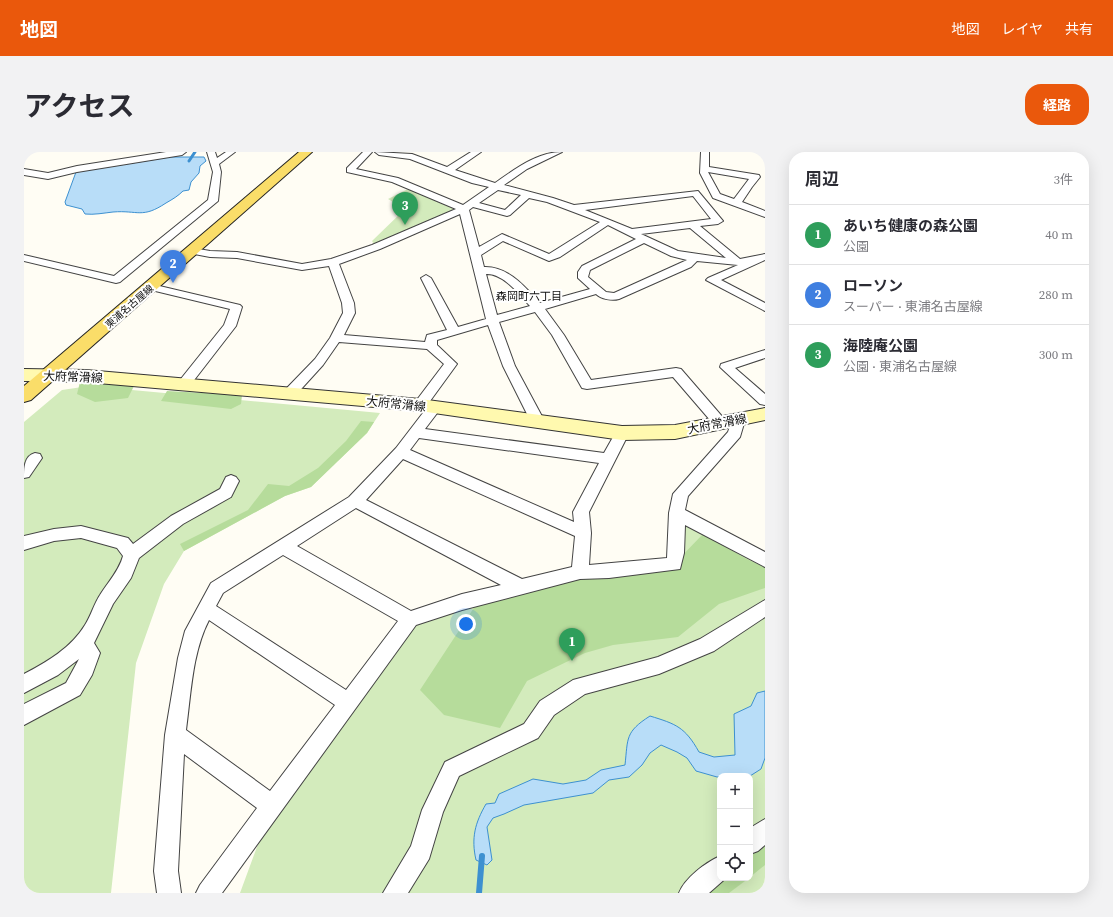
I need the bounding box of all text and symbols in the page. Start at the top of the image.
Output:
text: 地図 [20,16,58,42]
text: 地図 [951,19,979,39]
text: レイヤ [1001,19,1043,39]
text: 共有 [1065,19,1093,39]
button: 経路 [1025,84,1089,125]
text: アクセス [24,87,135,125]
text: 周辺 [805,167,839,191]
text: 3件 [1053,171,1073,188]
pin: 3 [392,192,418,225]
text: あいち健康の森公園 [843,215,978,236]
text: 1 [814,226,822,243]
text: 40 m [1045,226,1073,243]
text: 公園 [843,238,869,255]
pin: 2 [160,250,186,283]
text: ローソン [843,275,903,296]
street label: 東浦名古屋線 [102,282,156,331]
text: 2 [814,286,822,303]
text: 280 m [1039,286,1073,303]
district label: 森岡町六丁目 [496,289,562,304]
text: スーパー · 東浦名古屋線 [843,298,983,315]
text: 海陸庵公園 [843,335,918,356]
text: 3 [814,346,822,363]
text: 300 m [1039,346,1073,363]
text: 公園 · 東浦名古屋線 [843,358,957,375]
street label: 大府常滑線 [43,368,103,386]
street label: 大府常滑線 [365,393,427,415]
street label: 大府常滑線 [686,410,748,438]
your location [456,614,476,634]
pin: 1 [559,628,585,661]
map controls [717,773,753,881]
button: + [717,773,753,809]
button: − [717,809,753,845]
button: locate [717,845,753,881]

